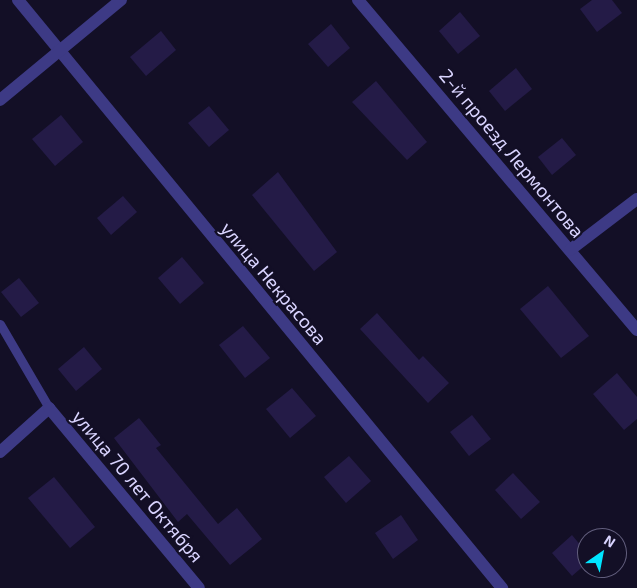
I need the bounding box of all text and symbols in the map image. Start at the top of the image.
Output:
street label: 2-й проезд Лермонтова [435,64,589,242]
street label: улица Некрасова [216,217,332,349]
street label: улица 70 лет Октября [68,405,208,567]
north arrow [577,528,627,578]
text: N [601,531,619,551]

